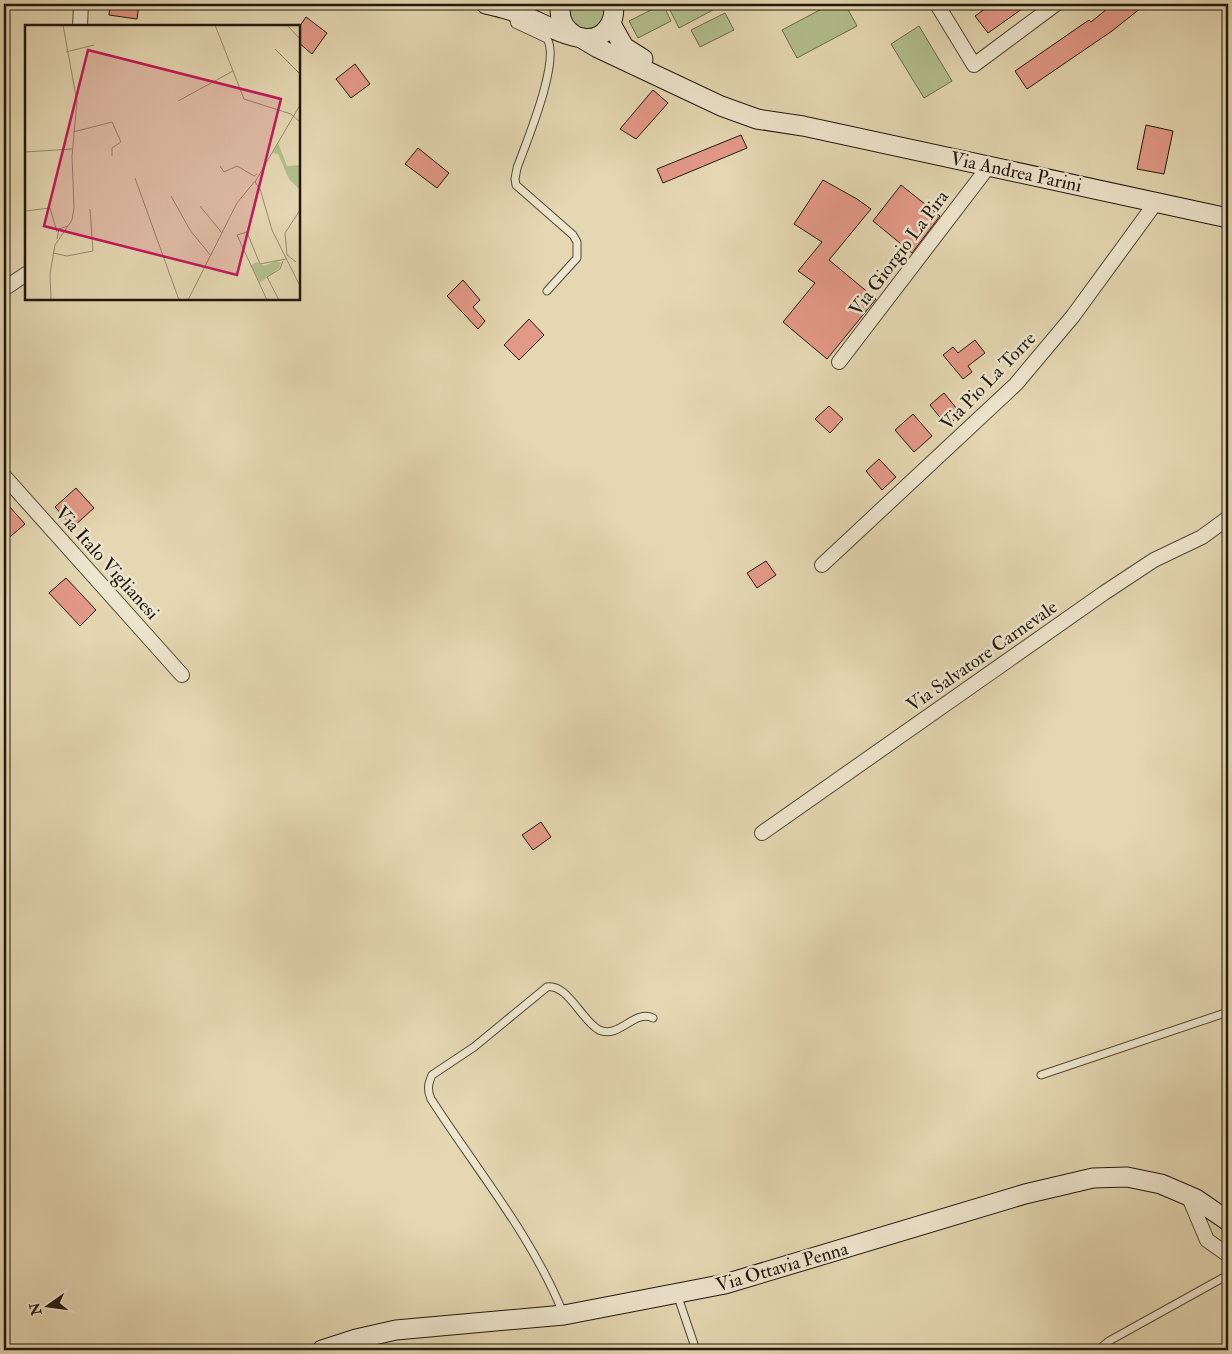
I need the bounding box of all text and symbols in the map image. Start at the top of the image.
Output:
inset map [25,25,300,300]
street label: Via Andrea Parini [948,146,1084,198]
street label: Via Giorgio La Pira [844,185,954,321]
street label: Via Pio La Torre [935,327,1041,435]
street label: Via Italo Viglianesi [50,501,164,625]
street label: Via Salvatore Carnevale [902,595,1062,717]
street label: Via Ottavia Penna [713,1237,851,1297]
north arrow [22,1282,72,1332]
text: N [26,1300,46,1318]

